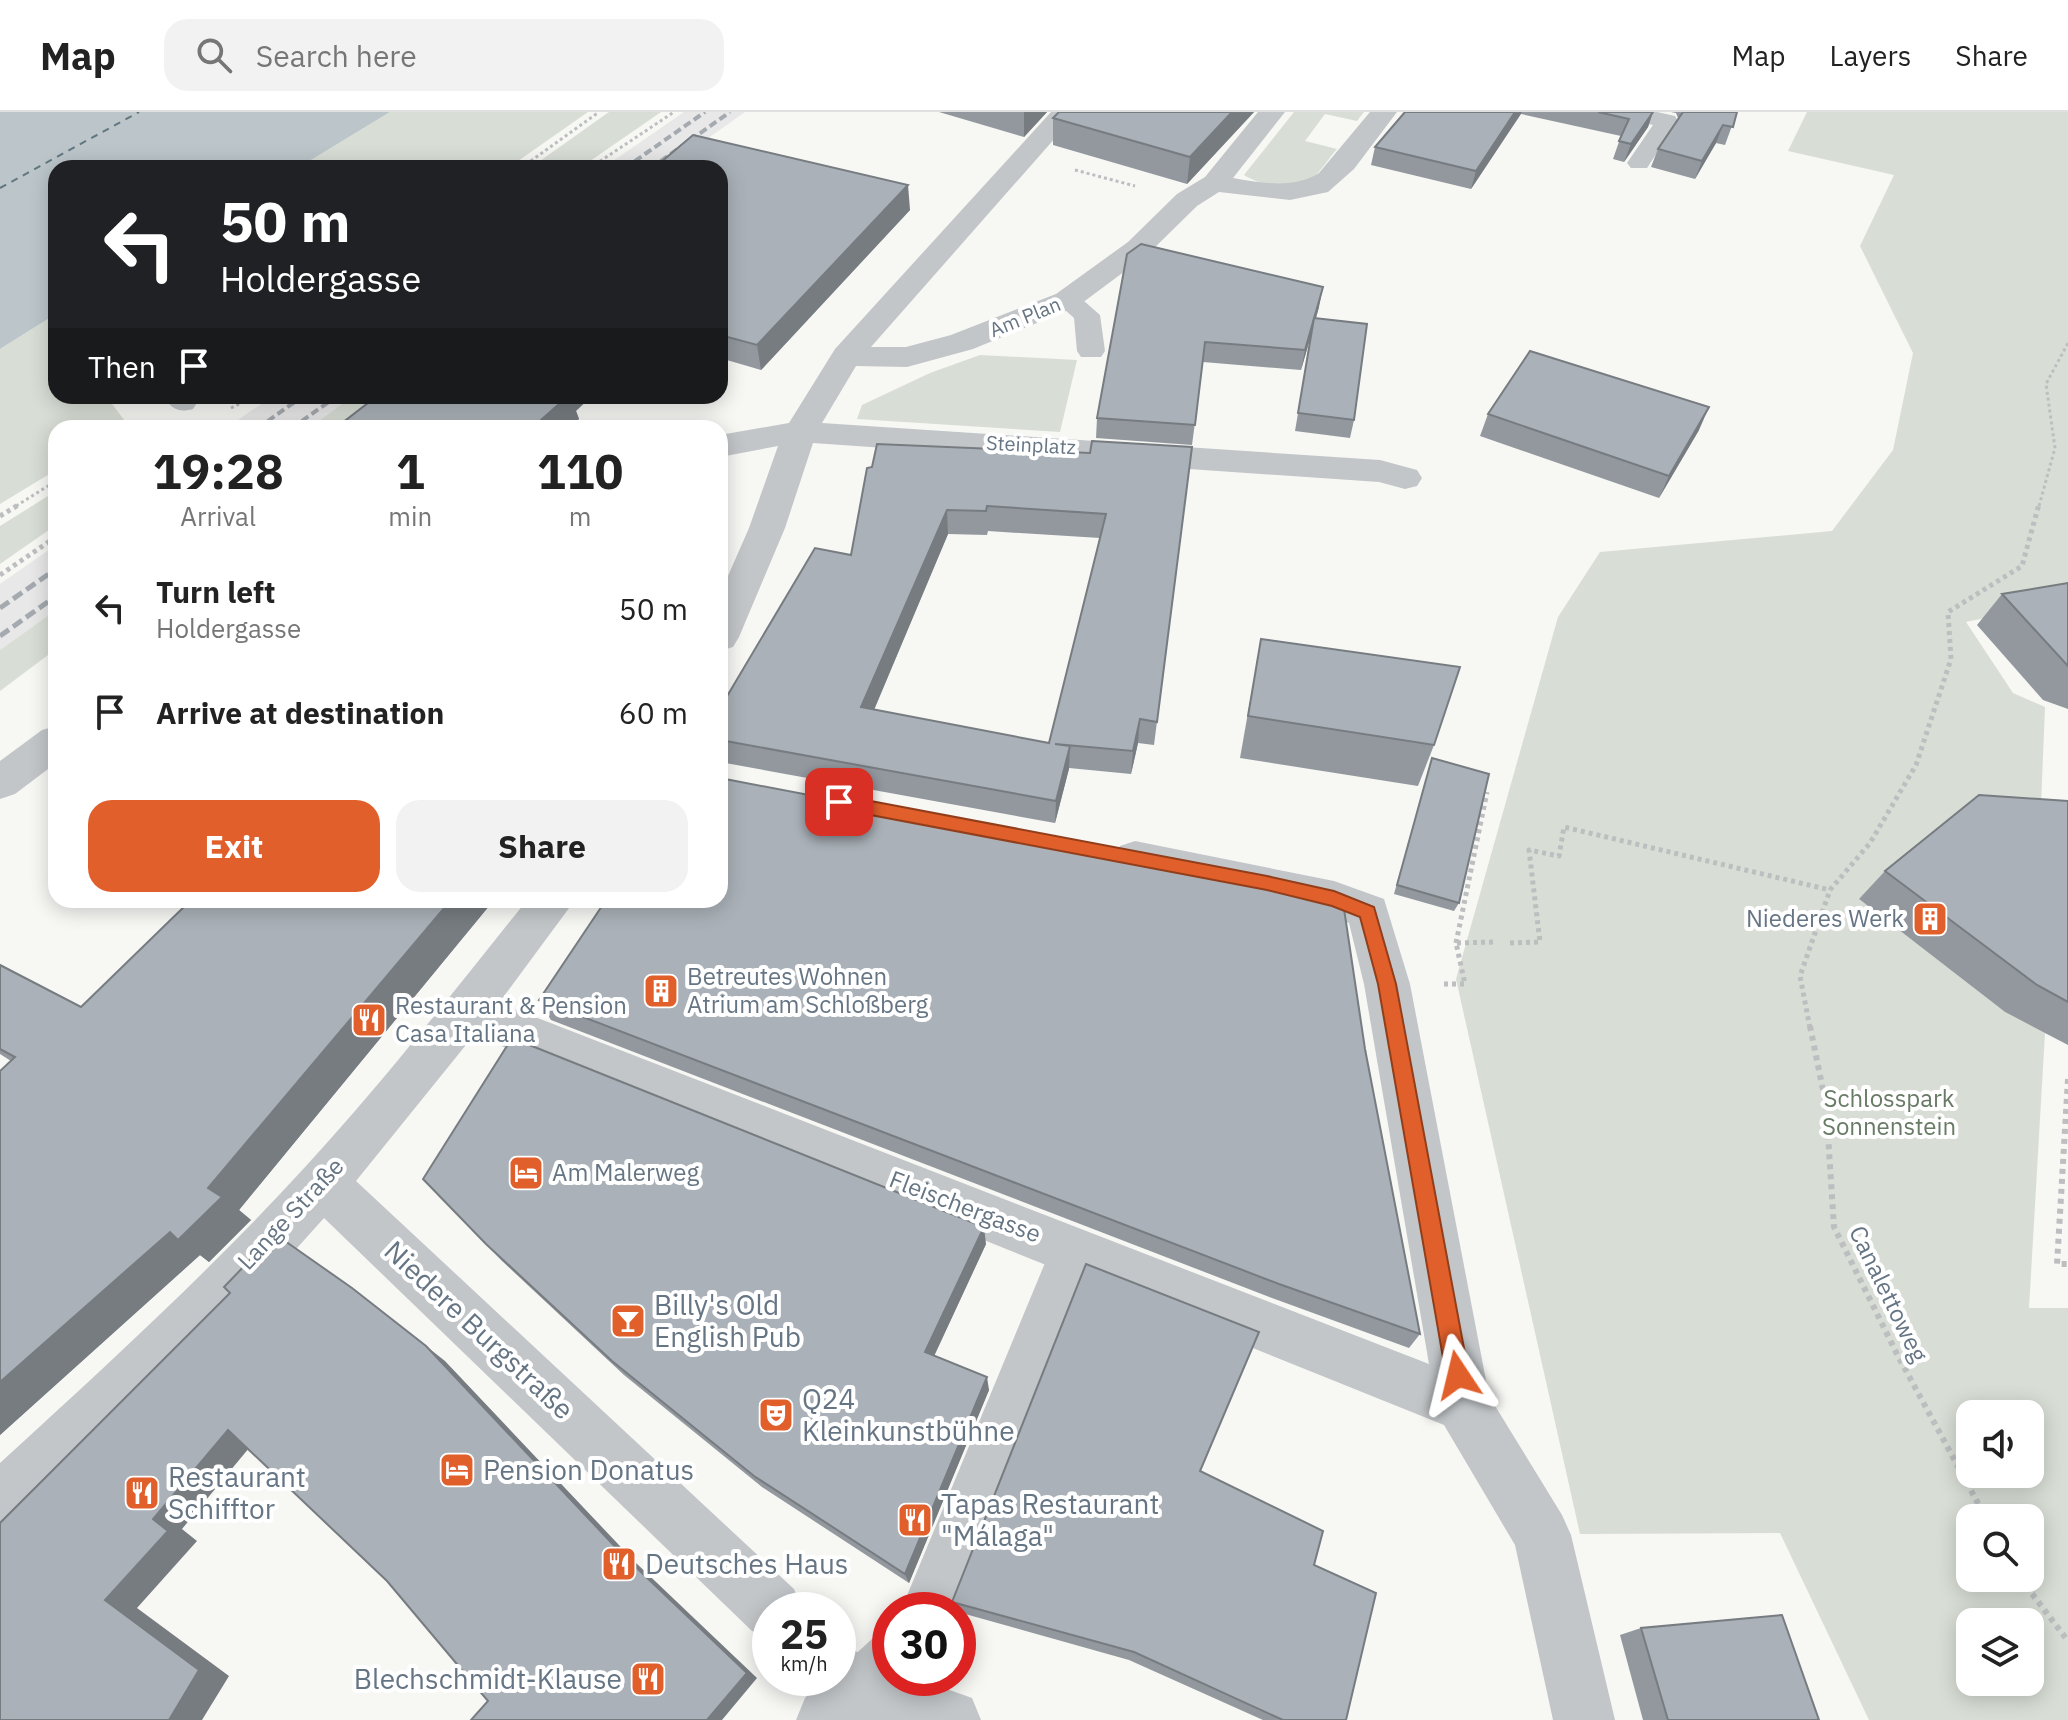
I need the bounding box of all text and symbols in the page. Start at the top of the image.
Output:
search box [164,19,724,91]
text: Map [40,31,116,80]
icon: search [192,33,236,77]
text: Search here [256,36,417,75]
text: Map [1731,37,1785,74]
text: Layers [1829,37,1911,74]
text: Share [1955,37,2028,74]
text: 50 m [220,185,350,257]
icon: left [88,192,192,296]
text: Holdergasse [220,255,421,302]
street label: Am Plan [985,290,1064,343]
icon: arrive [172,344,216,388]
text: Then [88,347,156,386]
street label: Steinplatz [985,429,1077,460]
text: 19:28 [153,440,284,502]
text: 1 [396,440,425,502]
text: 110 [537,440,623,502]
text: Arrival [180,499,256,533]
text: min [388,499,432,533]
text: m [569,499,591,533]
text: Turn left [156,572,275,611]
icon: left [88,586,132,630]
text: 50 m [619,589,688,628]
text: Holdergasse [156,611,301,645]
icon: arrive [88,690,132,734]
text: Arrive at destination [156,693,444,732]
text: 60 m [619,693,688,732]
pin [805,768,873,836]
icon: arrive [817,780,861,824]
button: Exit [88,800,380,892]
button: Share [396,800,688,892]
building icon: Niederes Werk [1911,900,1949,938]
place label: Niederes Werk [1746,902,1904,934]
place label: Betreutes Wohnen Atrium am Schloßberg [687,960,928,1020]
building icon: Betreutes Wohnen Atrium am Schloßberg [642,972,680,1010]
place label: Restaurant & Pension Casa Italiana [395,989,627,1049]
restaurant icon: Restaurant & Pension Casa Italiana [350,1001,388,1039]
park label: Schlosspark Sonnenstein [1822,1082,1956,1142]
street label: Lange Straße [230,1150,350,1276]
hotel icon: Am Malerweg [507,1154,545,1192]
place label: Am Malerweg [552,1156,699,1188]
street label: Fleischergasse [885,1162,1046,1250]
street label: Canalettoweg [1842,1220,1936,1367]
street label: Niedere Burgstraße [377,1232,582,1427]
place label: Billy's Old English Pub [654,1286,801,1355]
bar icon: Billy's Old English Pub [609,1302,647,1340]
position arrow [1416,1333,1500,1417]
place label: Q24 Kleinkunstbühne [802,1380,1015,1449]
theatre icon: Q24 Kleinkunstbühne [757,1396,795,1434]
map controls [1956,1400,2044,1696]
button: sound [1956,1400,2044,1488]
hotel icon: Pension Donatus [438,1451,476,1489]
place label: Pension Donatus [483,1451,694,1488]
place label: Restaurant Schifftor [168,1458,306,1527]
restaurant icon: Restaurant Schifftor [123,1474,161,1512]
place label: Tapas Restaurant "Málaga" [941,1485,1159,1554]
restaurant icon: Tapas Restaurant "Málaga" [896,1501,934,1539]
button: search [1956,1504,2044,1592]
restaurant icon: Deutsches Haus [600,1545,638,1583]
place label: Deutsches Haus [645,1545,848,1582]
speed limit sign: 30 [872,1592,976,1696]
text: 25 [780,1608,828,1660]
button: layers [1956,1608,2044,1696]
text: km/h [780,1650,828,1677]
place label: Blechschmidt-Klause [354,1660,622,1697]
restaurant icon: Blechschmidt-Klause [629,1660,667,1698]

